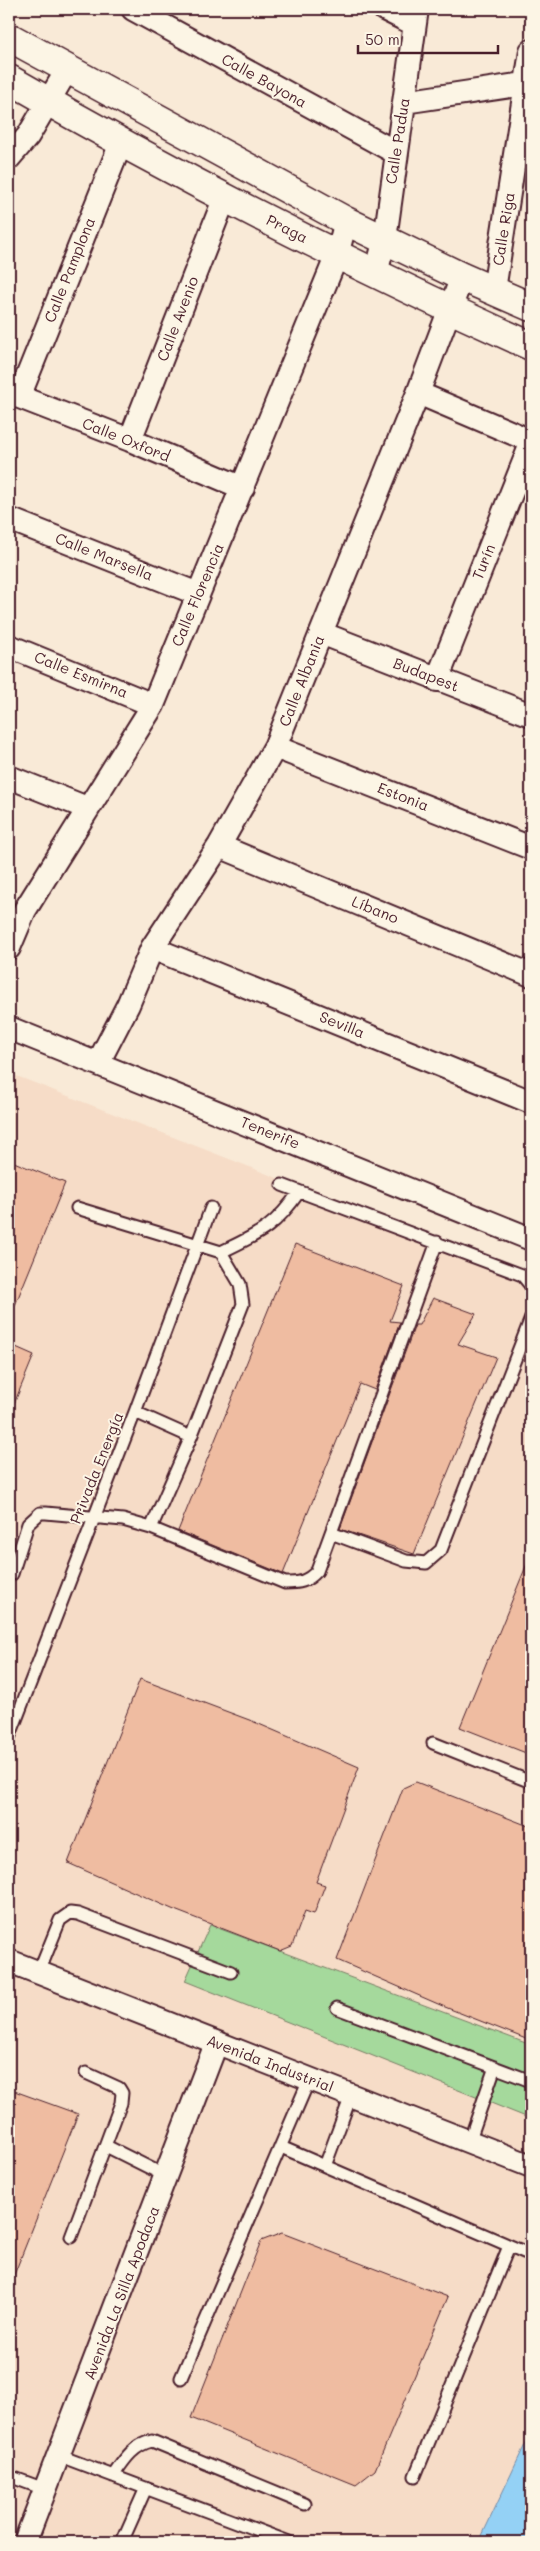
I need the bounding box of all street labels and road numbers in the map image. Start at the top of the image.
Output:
street label: Calle Bayona [218,48,311,112]
street label: Calle Padua [380,96,414,185]
street label: Calle Riga [487,191,519,267]
street label: Praga [263,209,312,247]
street label: Calle Pamplona [39,214,99,325]
street label: Calle Avenio [152,273,202,364]
street label: Calle Oxford [80,412,173,466]
street label: Calle Marsella [52,527,156,585]
street label: Calle Florencia [166,540,228,649]
street label: Turín [467,541,499,583]
street label: Calle Albania [274,632,329,729]
street label: Calle Esmirna [32,646,131,702]
street label: Budapest [391,652,462,696]
street label: Estonia [375,777,432,815]
street label: Líbano [349,891,402,928]
street label: Sevilla [317,1006,368,1042]
street label: Tenerife [238,1111,303,1153]
street label: Privada Energía [65,1409,128,1526]
street label: Avenida Industrial [204,2030,337,2096]
street label: Avenida La Silla Apodaca [79,2203,164,2383]

